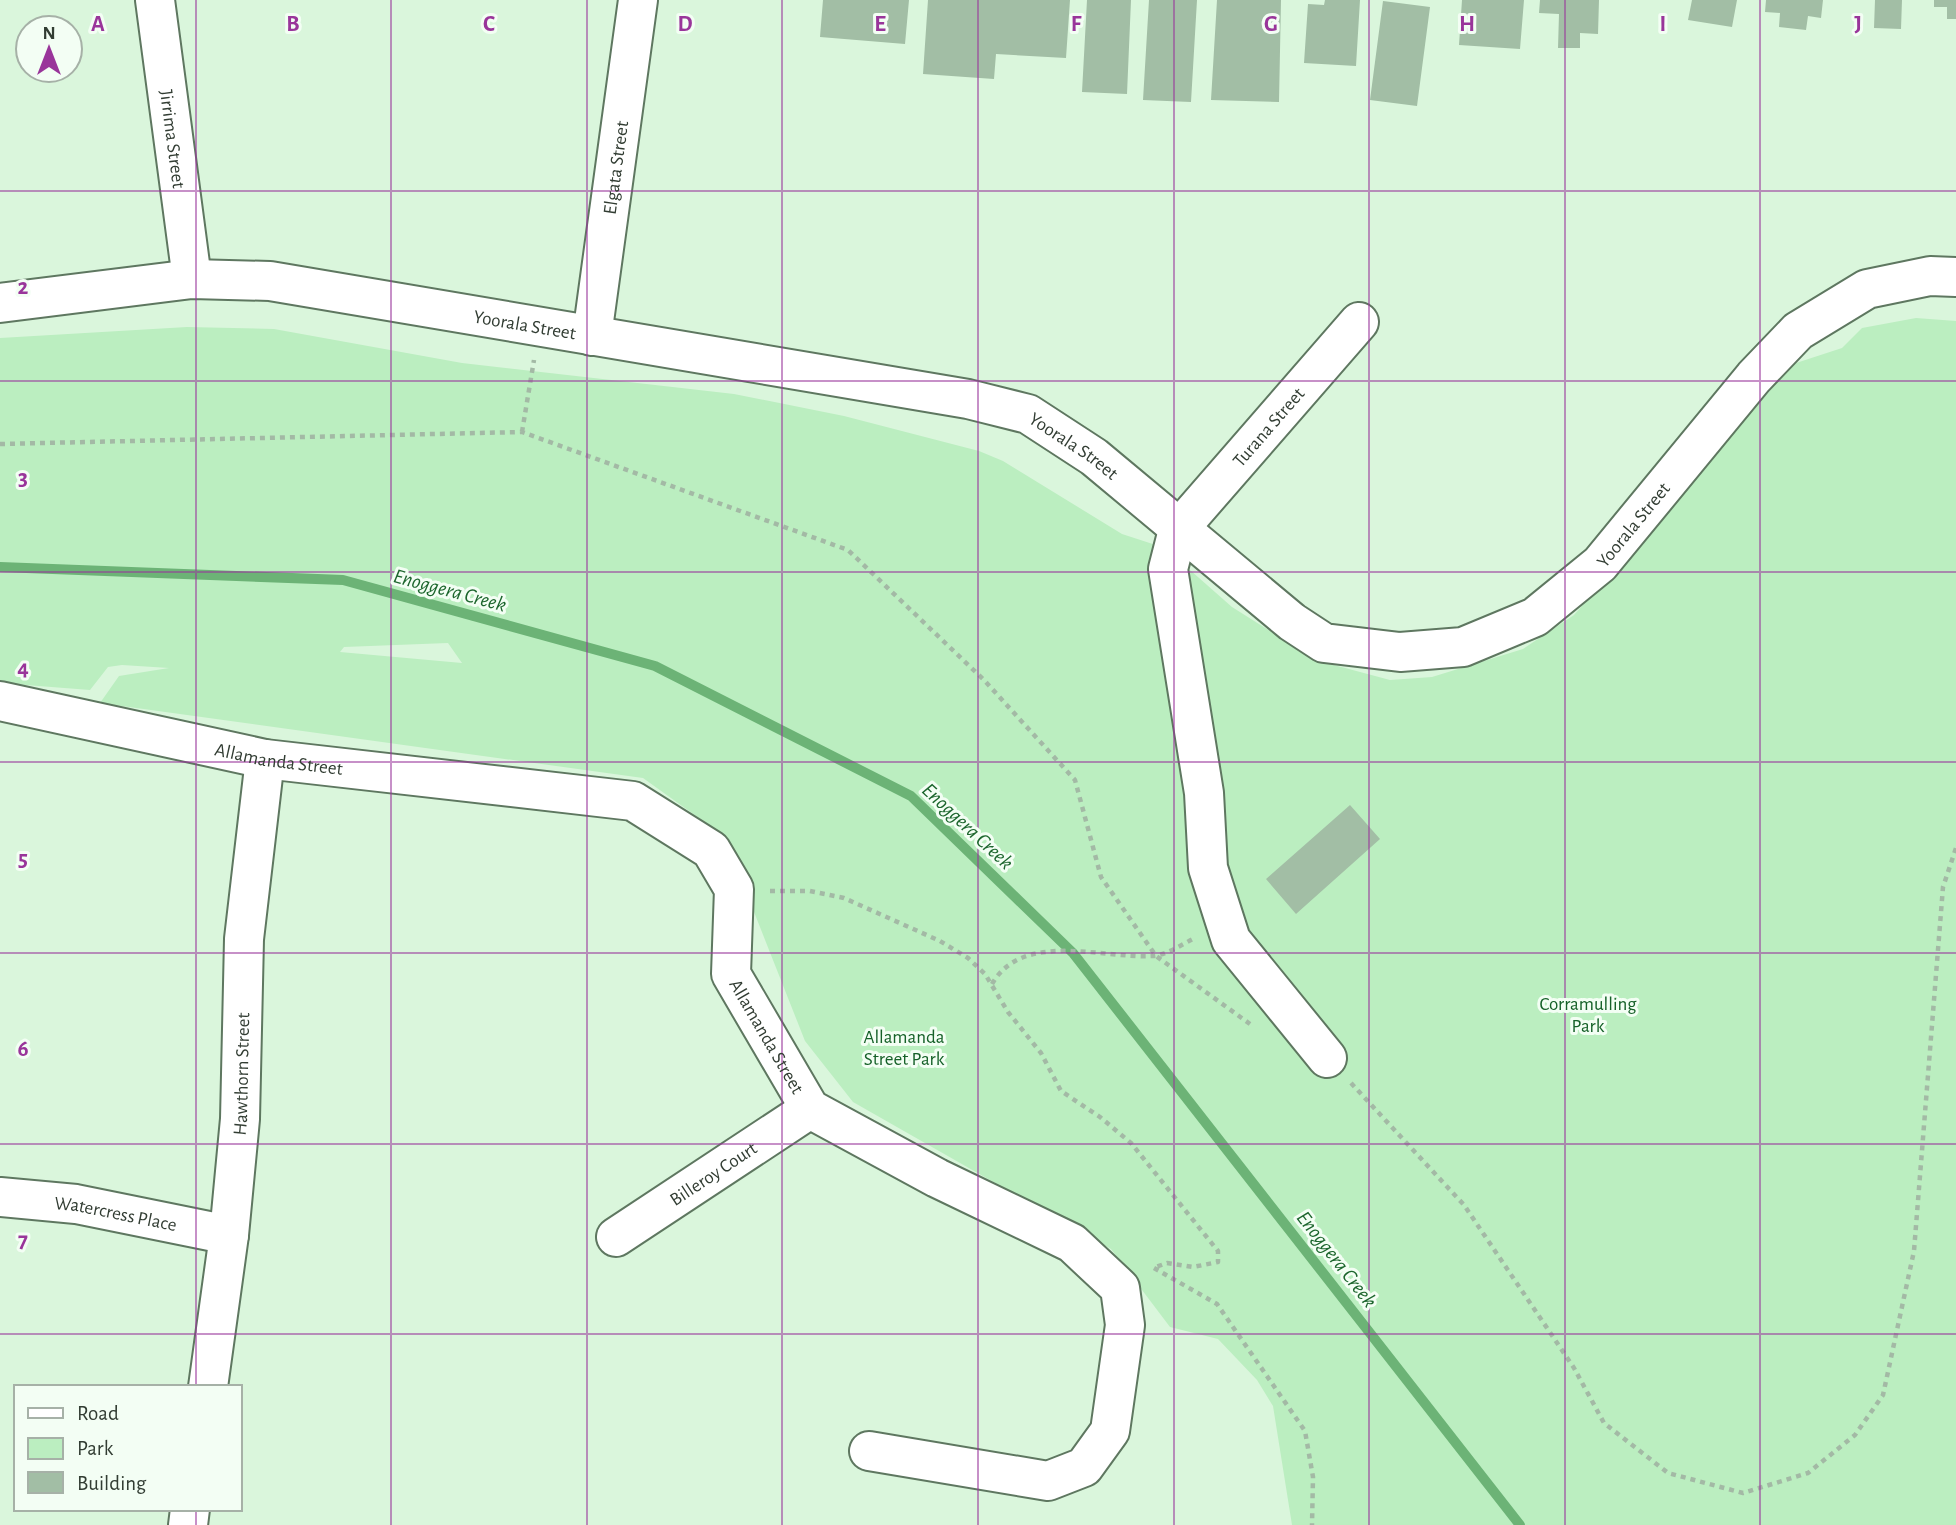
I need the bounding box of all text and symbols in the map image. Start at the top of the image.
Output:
text: A [91,13,105,36]
text: B [286,13,300,36]
text: C [483,13,495,36]
text: D [677,13,693,36]
text: E [874,13,886,36]
text: F [1071,13,1082,36]
text: G [1264,13,1278,36]
text: H [1459,13,1475,36]
text: I [1660,13,1666,36]
text: J [1854,13,1862,36]
north arrow [14,14,84,84]
text: N [42,24,56,43]
street label: Jirrima Street [156,89,188,189]
street label: Elgata Street [601,120,632,216]
text: 2 [18,276,29,299]
street label: Yoorala Street [472,308,577,344]
street label: Turana Street [1230,384,1309,471]
street label: Yoorala Street [1025,409,1121,484]
text: 3 [18,467,28,490]
street label: Yoorala Street [1594,479,1674,571]
water label: Enoggera Creek [391,565,509,616]
text: 4 [17,657,29,680]
street label: Allamanda Street [213,740,344,779]
water label: Enoggera Creek [918,779,1017,874]
text: 5 [18,848,28,871]
street label: Allamanda Street [725,976,807,1097]
park label: Corramulling Park [1539,995,1637,1036]
street label: Hawthorn Street [230,1012,253,1136]
park label: Allamanda Street Park [863,1028,945,1069]
text: 6 [17,1038,29,1061]
street label: Billeroy Court [667,1139,761,1210]
street label: Watercress Place [54,1194,178,1235]
water label: Enoggera Creek [1293,1207,1381,1312]
text: 7 [18,1229,28,1252]
legend [14,1385,242,1511]
text: Road [77,1403,119,1424]
text: Park [77,1438,114,1459]
text: Building [77,1473,147,1494]

